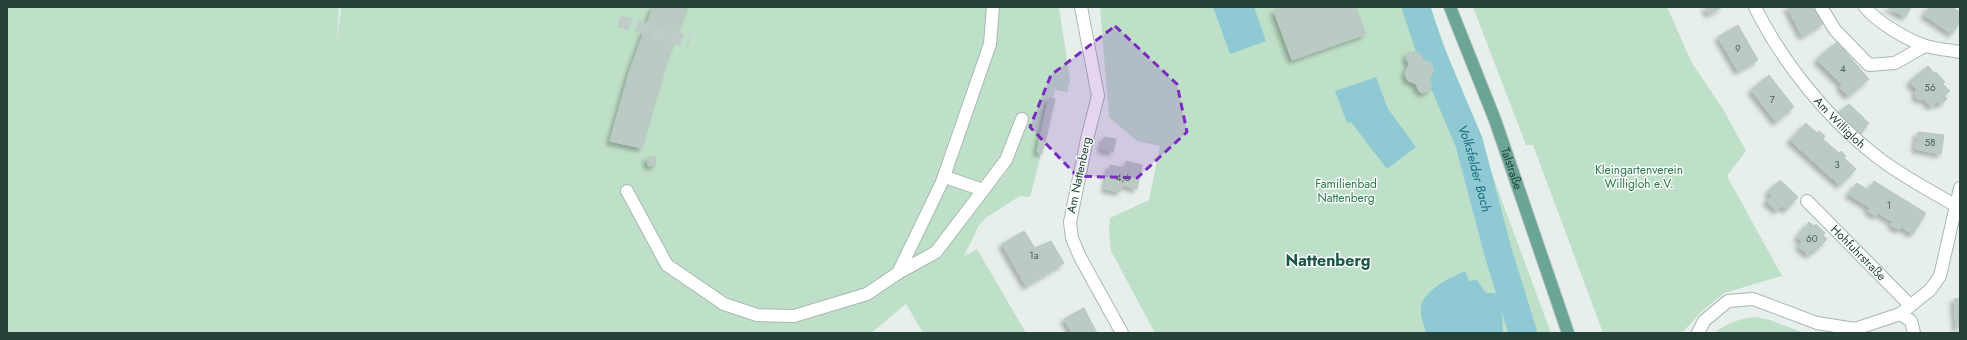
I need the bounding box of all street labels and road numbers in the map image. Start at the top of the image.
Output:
street label: Am Willigloh [1809,93,1870,153]
street label: Am Nattenberg [1062,135,1096,215]
street label: Talstraße [1496,145,1527,192]
street label: Hohfuhrstraße [1827,221,1890,285]

